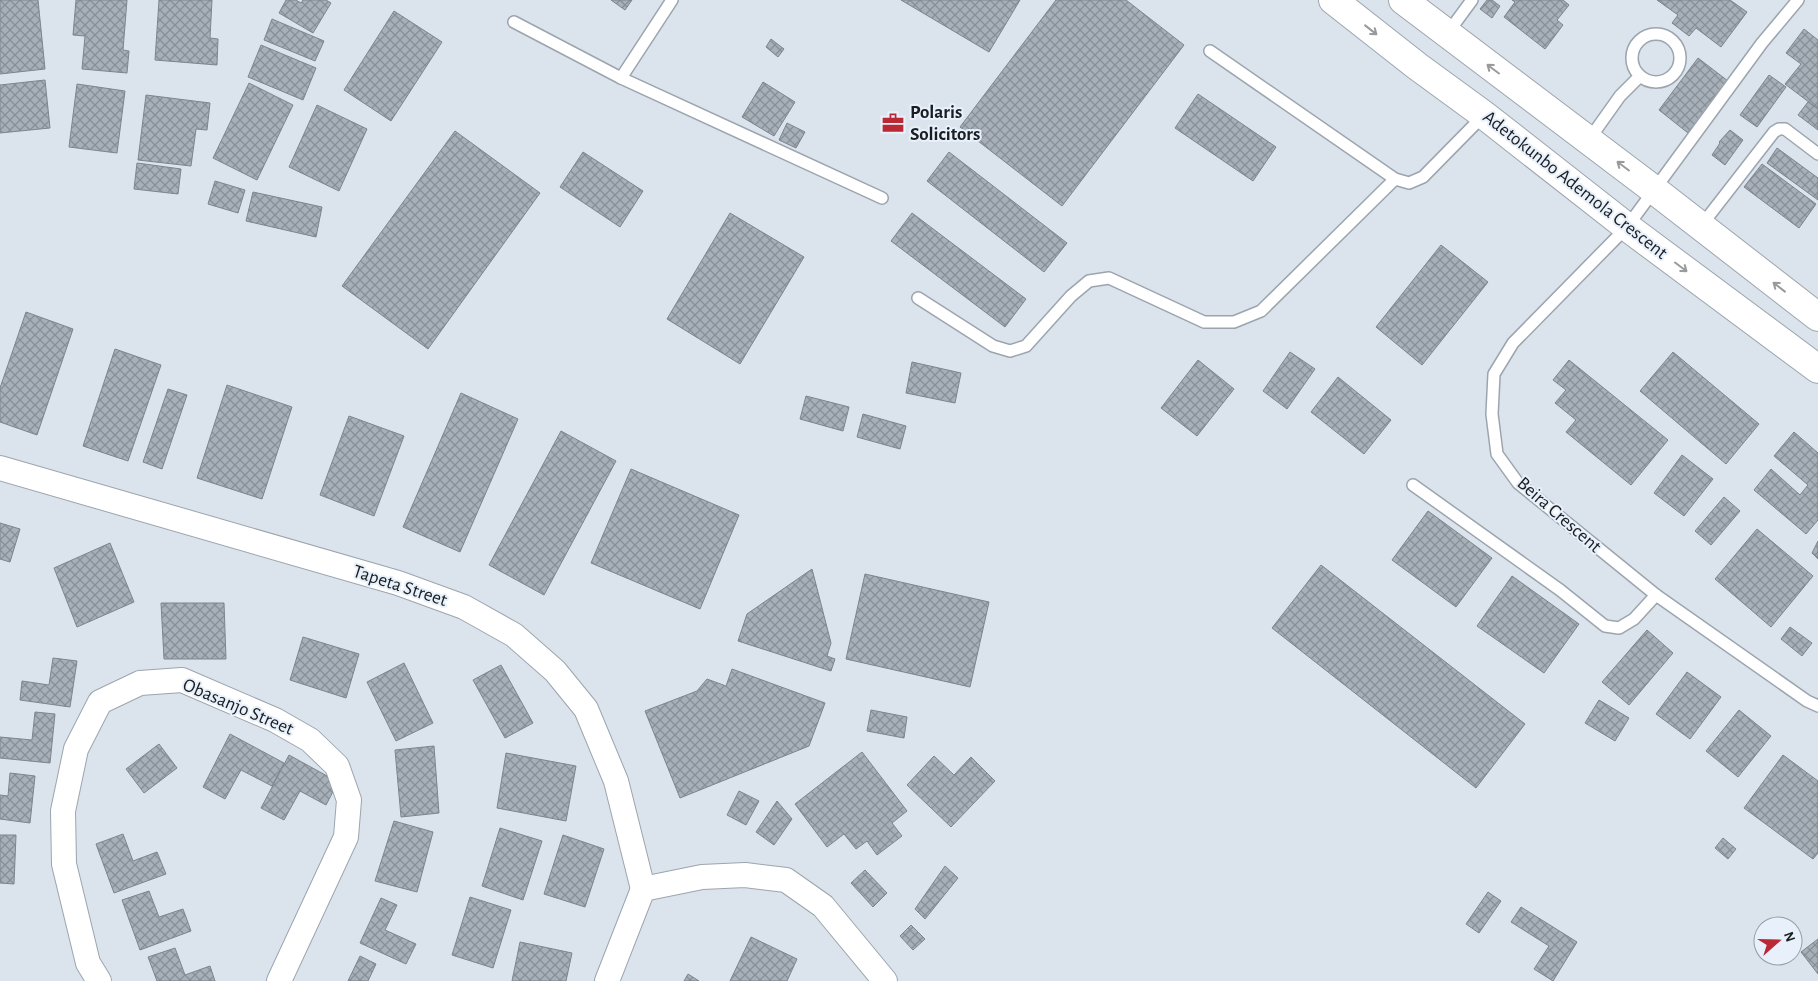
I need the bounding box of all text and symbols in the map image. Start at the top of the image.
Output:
one-way arrow [1364,25,1377,36]
one-way arrow [1487,63,1500,74]
place label: Polaris Solicitors [910,103,980,144]
street label: Adetokunbo Ademola Crescent [1479,107,1671,263]
office icon: Polaris Solicitors [880,110,906,136]
one-way arrow [1617,161,1630,172]
one-way arrow [1674,261,1687,272]
one-way arrow [1773,281,1786,292]
street label: Beira Crescent [1513,474,1605,556]
street label: Tapeta Street [350,562,450,610]
street label: Obasanjo Street [180,675,296,739]
north arrow [1753,916,1803,966]
text: N [1781,930,1798,944]

